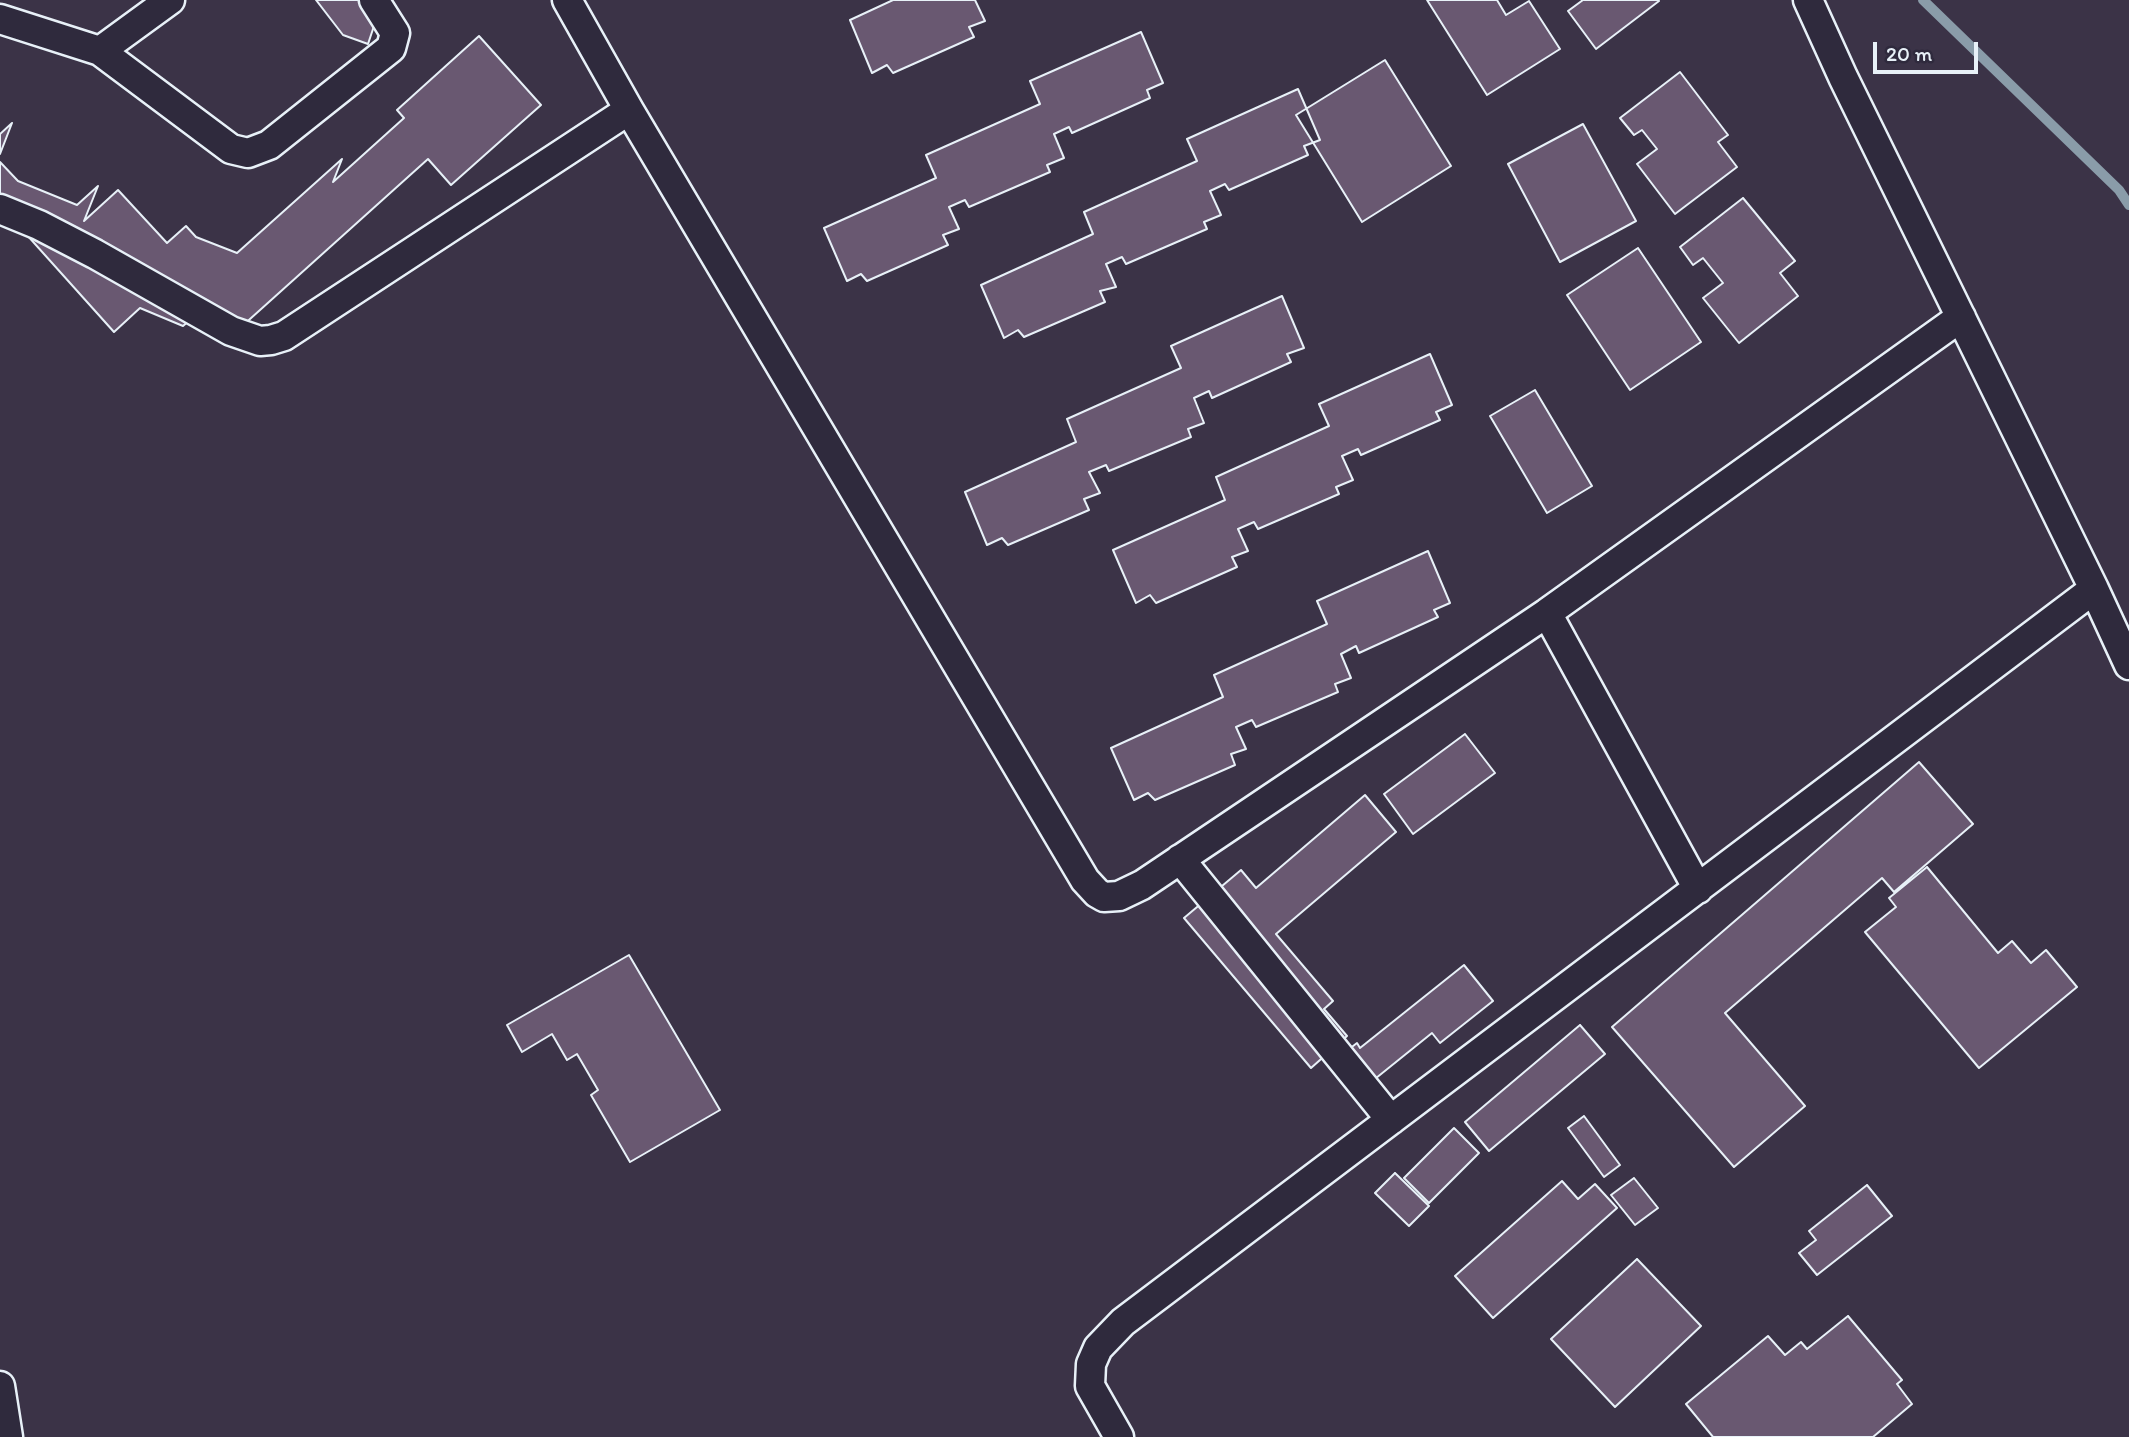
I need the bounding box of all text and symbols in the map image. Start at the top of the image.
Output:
scale bar [1877,28,1982,72]
text: 20 m [1886,41,1932,66]

